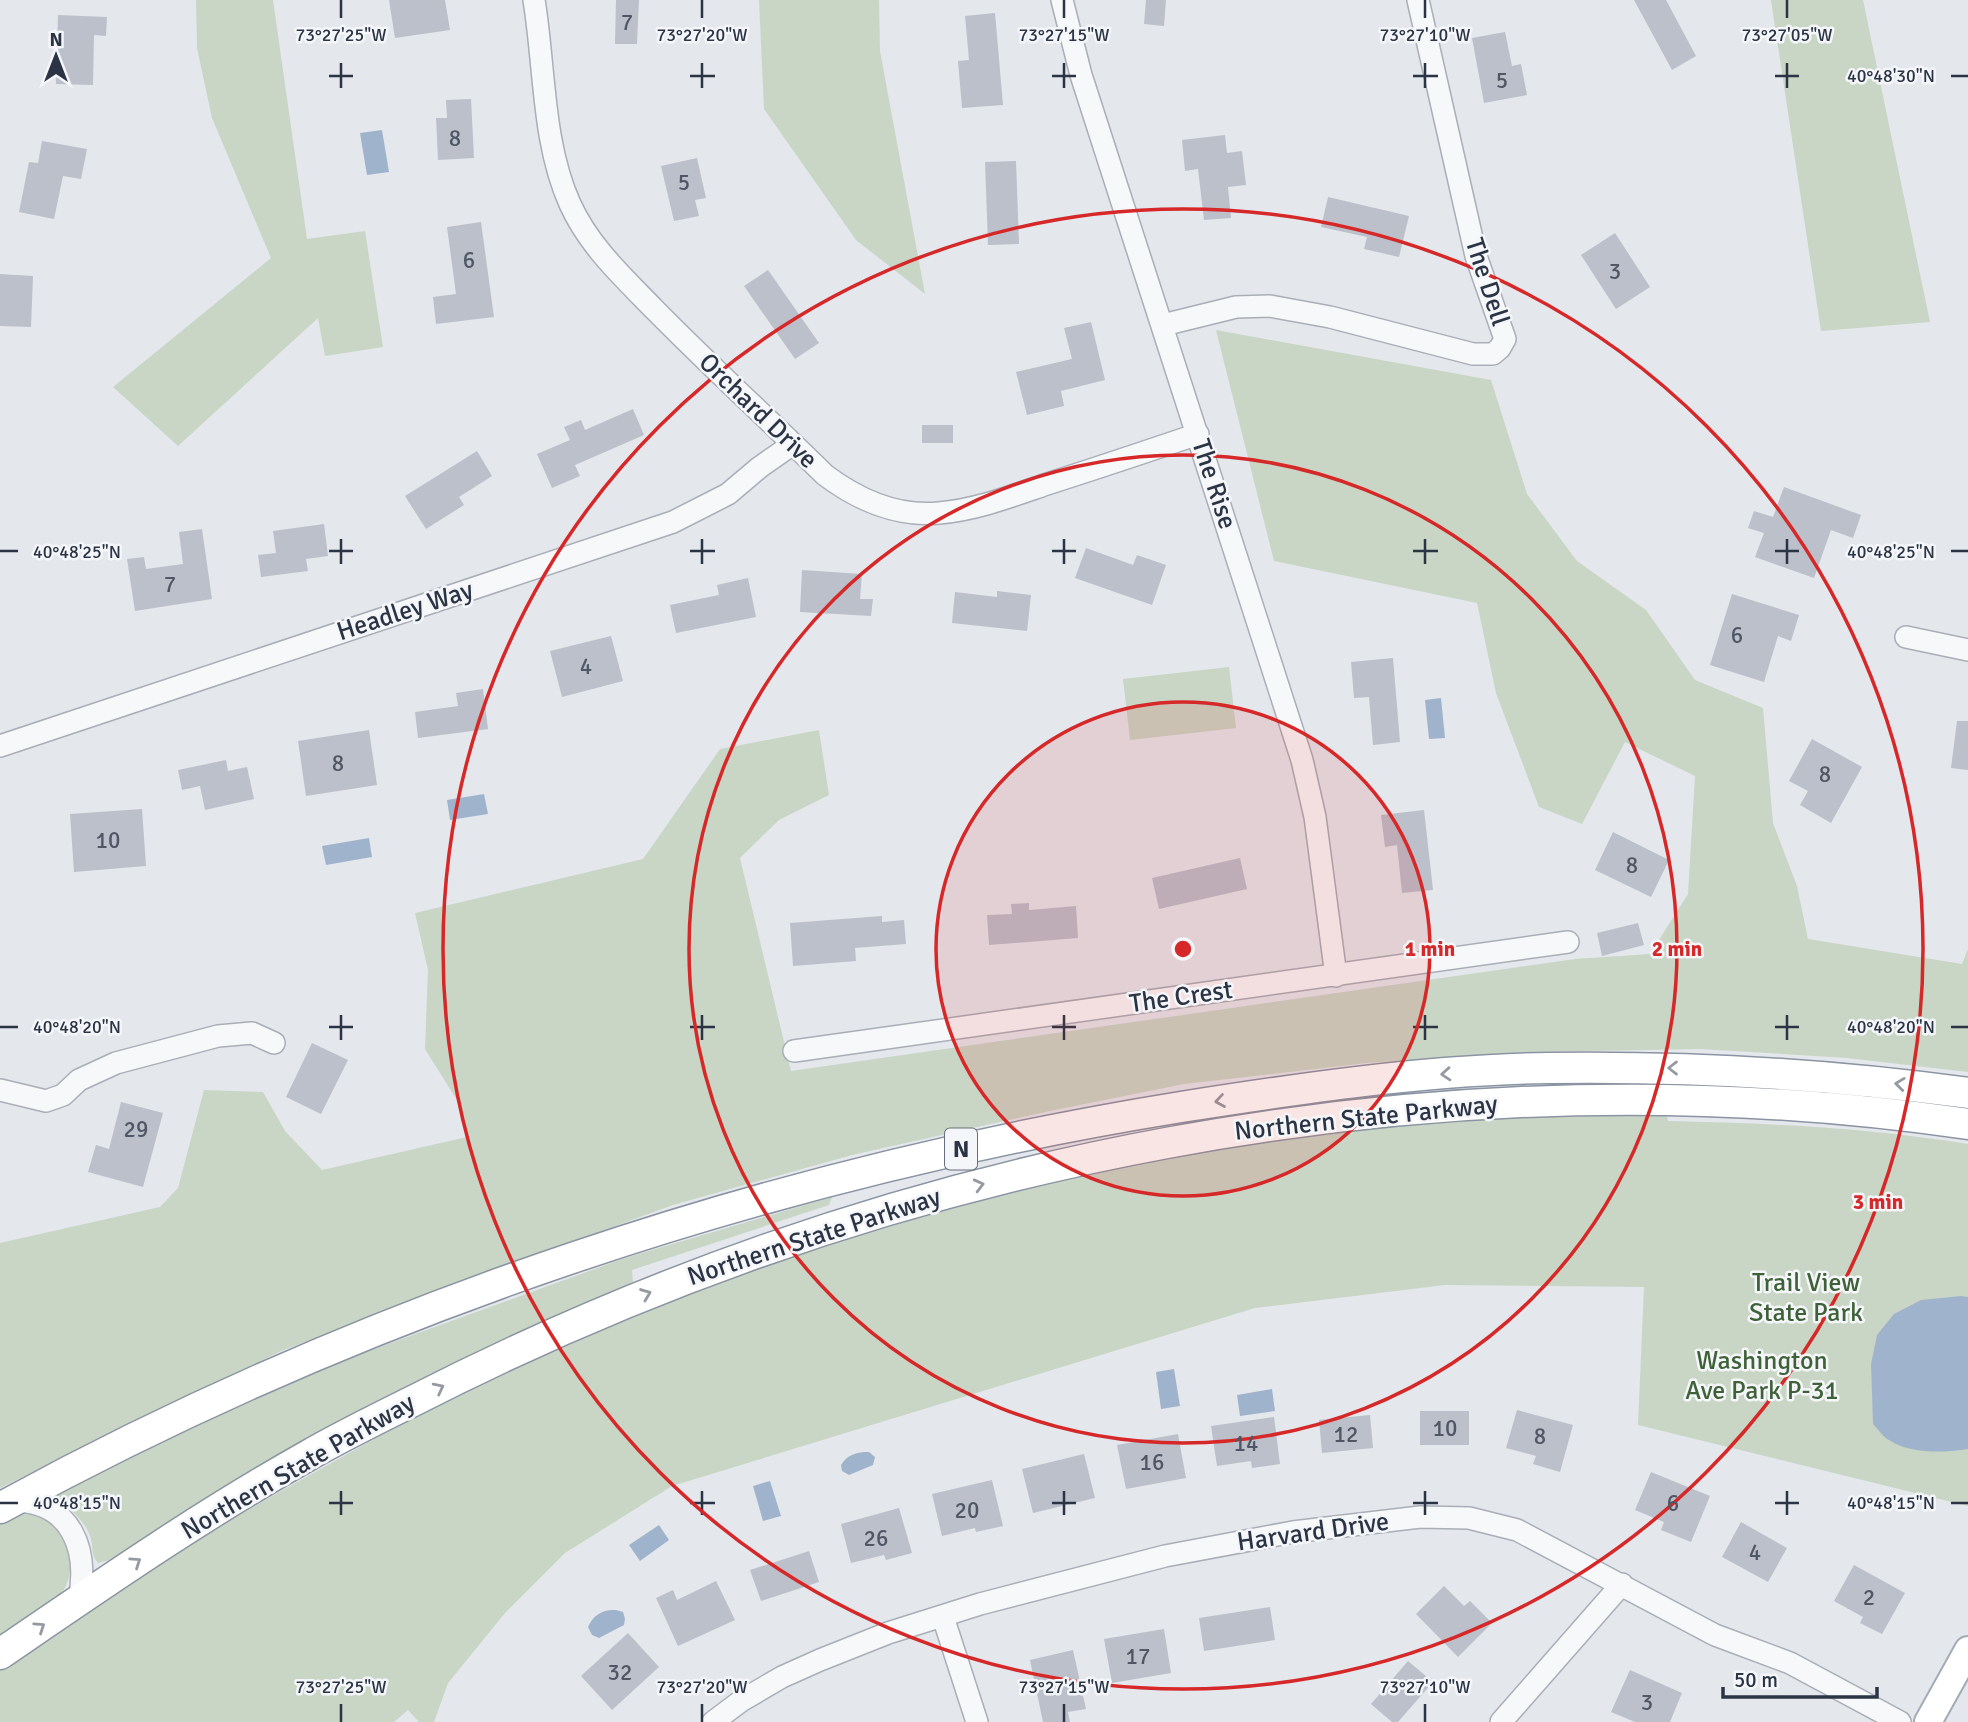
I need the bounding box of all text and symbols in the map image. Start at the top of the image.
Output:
house number: 7 [621,8,633,37]
north arrow [21,21,91,91]
text: 73°27'25"W [296,24,386,46]
text: 73°27'20"W [657,24,747,46]
text: 73°27'15"W [1019,24,1109,46]
text: 73°27'10"W [1380,24,1470,46]
text: 73°27'05"W [1742,24,1832,46]
text: N [49,28,63,52]
text: 40°48'30"N [1847,65,1935,87]
house number: 5 [1496,66,1508,95]
house number: 8 [449,124,461,153]
house number: 5 [678,168,690,197]
street label: The Dell [1458,234,1516,330]
house number: 6 [463,246,475,275]
house number: 3 [1609,257,1621,286]
street label: Orchard Drive [692,346,824,476]
street label: The Rise [1184,435,1244,533]
text: 40°48'25"N [33,541,121,563]
text: 40°48'25"N [1847,541,1935,563]
house number: 7 [164,570,176,599]
street label: Headley Way [333,574,477,648]
house number: 6 [1731,621,1743,650]
house number: 4 [580,652,592,681]
house number: 8 [332,749,344,778]
house number: 8 [1819,760,1831,789]
house number: 10 [96,826,120,855]
house number: 8 [1626,851,1638,880]
text: 1 min [1405,936,1455,962]
text: 2 min [1652,936,1702,962]
centre of rings [1171,937,1195,961]
street label: The Crest [1127,974,1235,1020]
text: 40°48'20"N [33,1016,121,1038]
text: 40°48'20"N [1847,1016,1935,1038]
one-way arrow [1668,1060,1678,1076]
one-way arrow [1440,1067,1451,1082]
one-way arrow [1894,1076,1906,1091]
street label: Northern State Parkway [1233,1088,1499,1148]
one-way arrow [1214,1093,1226,1108]
house number: 29 [124,1115,148,1144]
road number: N [945,1128,977,1170]
one-way arrow [972,1179,984,1193]
street label: Northern State Parkway [683,1181,945,1293]
text: 3 min [1853,1189,1903,1215]
park label: Trail View State Park [1749,1267,1863,1329]
one-way arrow [640,1289,652,1303]
park label: Washington Ave Park P-31 [1685,1345,1839,1407]
one-way arrow [432,1382,444,1396]
street label: Northern State Parkway [175,1387,421,1547]
house number: 10 [1433,1414,1457,1443]
house number: 12 [1334,1420,1358,1449]
house number: 8 [1534,1422,1546,1451]
house number: 14 [1234,1429,1258,1458]
house number: 16 [1140,1448,1164,1477]
house number: 6 [1667,1489,1679,1518]
text: 40°48'15"N [33,1492,121,1514]
text: 40°48'15"N [1847,1492,1935,1514]
house number: 20 [955,1496,979,1525]
street label: Harvard Drive [1235,1506,1391,1558]
house number: 26 [864,1524,888,1553]
house number: 4 [1749,1538,1761,1567]
one-way arrow [128,1558,141,1571]
house number: 2 [1863,1583,1875,1612]
one-way arrow [32,1623,45,1635]
house number: 17 [1126,1642,1150,1671]
scale bar [1723,1656,1877,1700]
house number: 32 [608,1658,632,1687]
text: 50 m [1734,1667,1778,1693]
text: 73°27'25"W [296,1676,386,1698]
text: 73°27'20"W [657,1676,747,1698]
text: 73°27'15"W [1019,1676,1109,1698]
text: 73°27'10"W [1380,1676,1470,1698]
house number: 3 [1641,1688,1653,1717]

